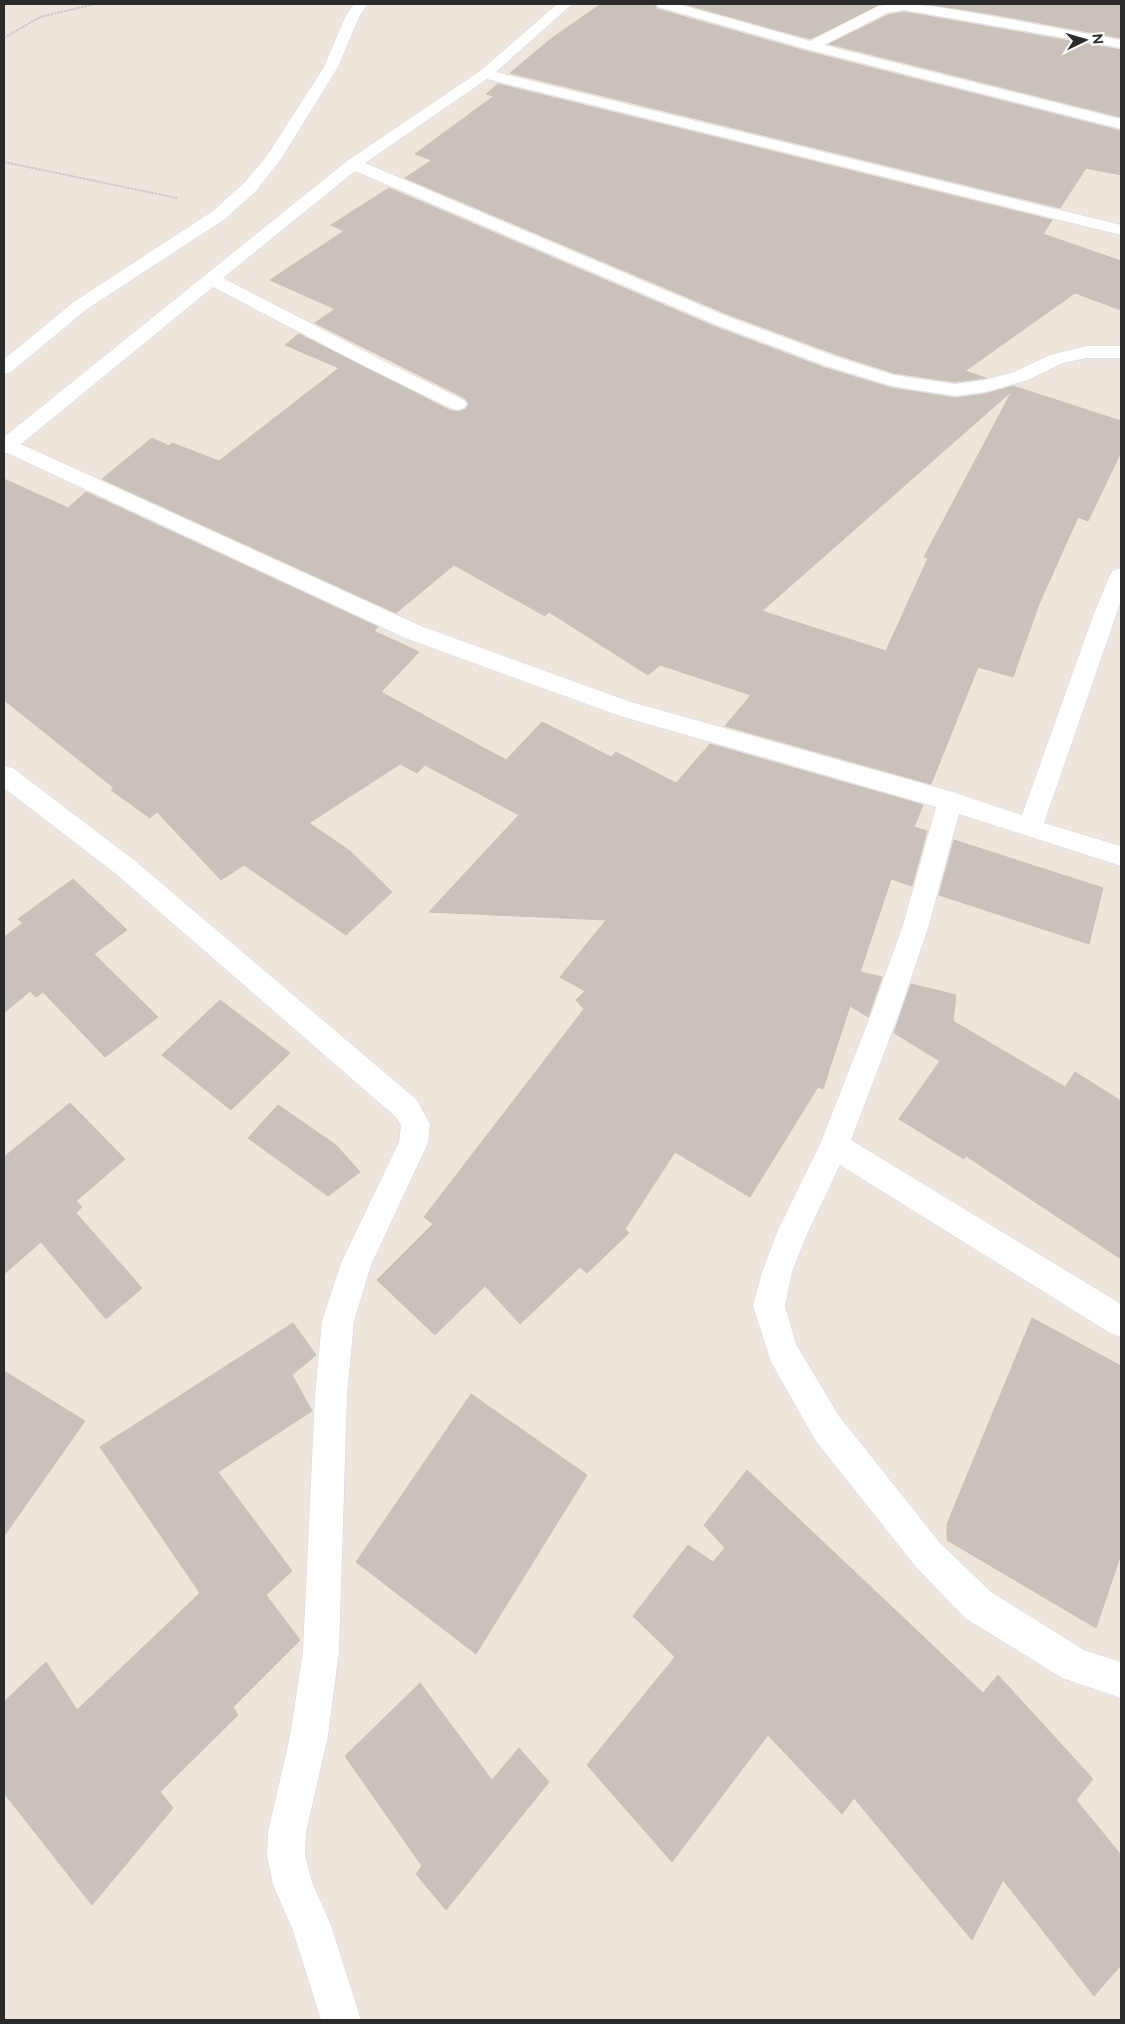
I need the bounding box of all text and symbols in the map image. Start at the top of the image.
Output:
north arrow [1060,15,1110,65]
text: N [1090,33,1106,45]

